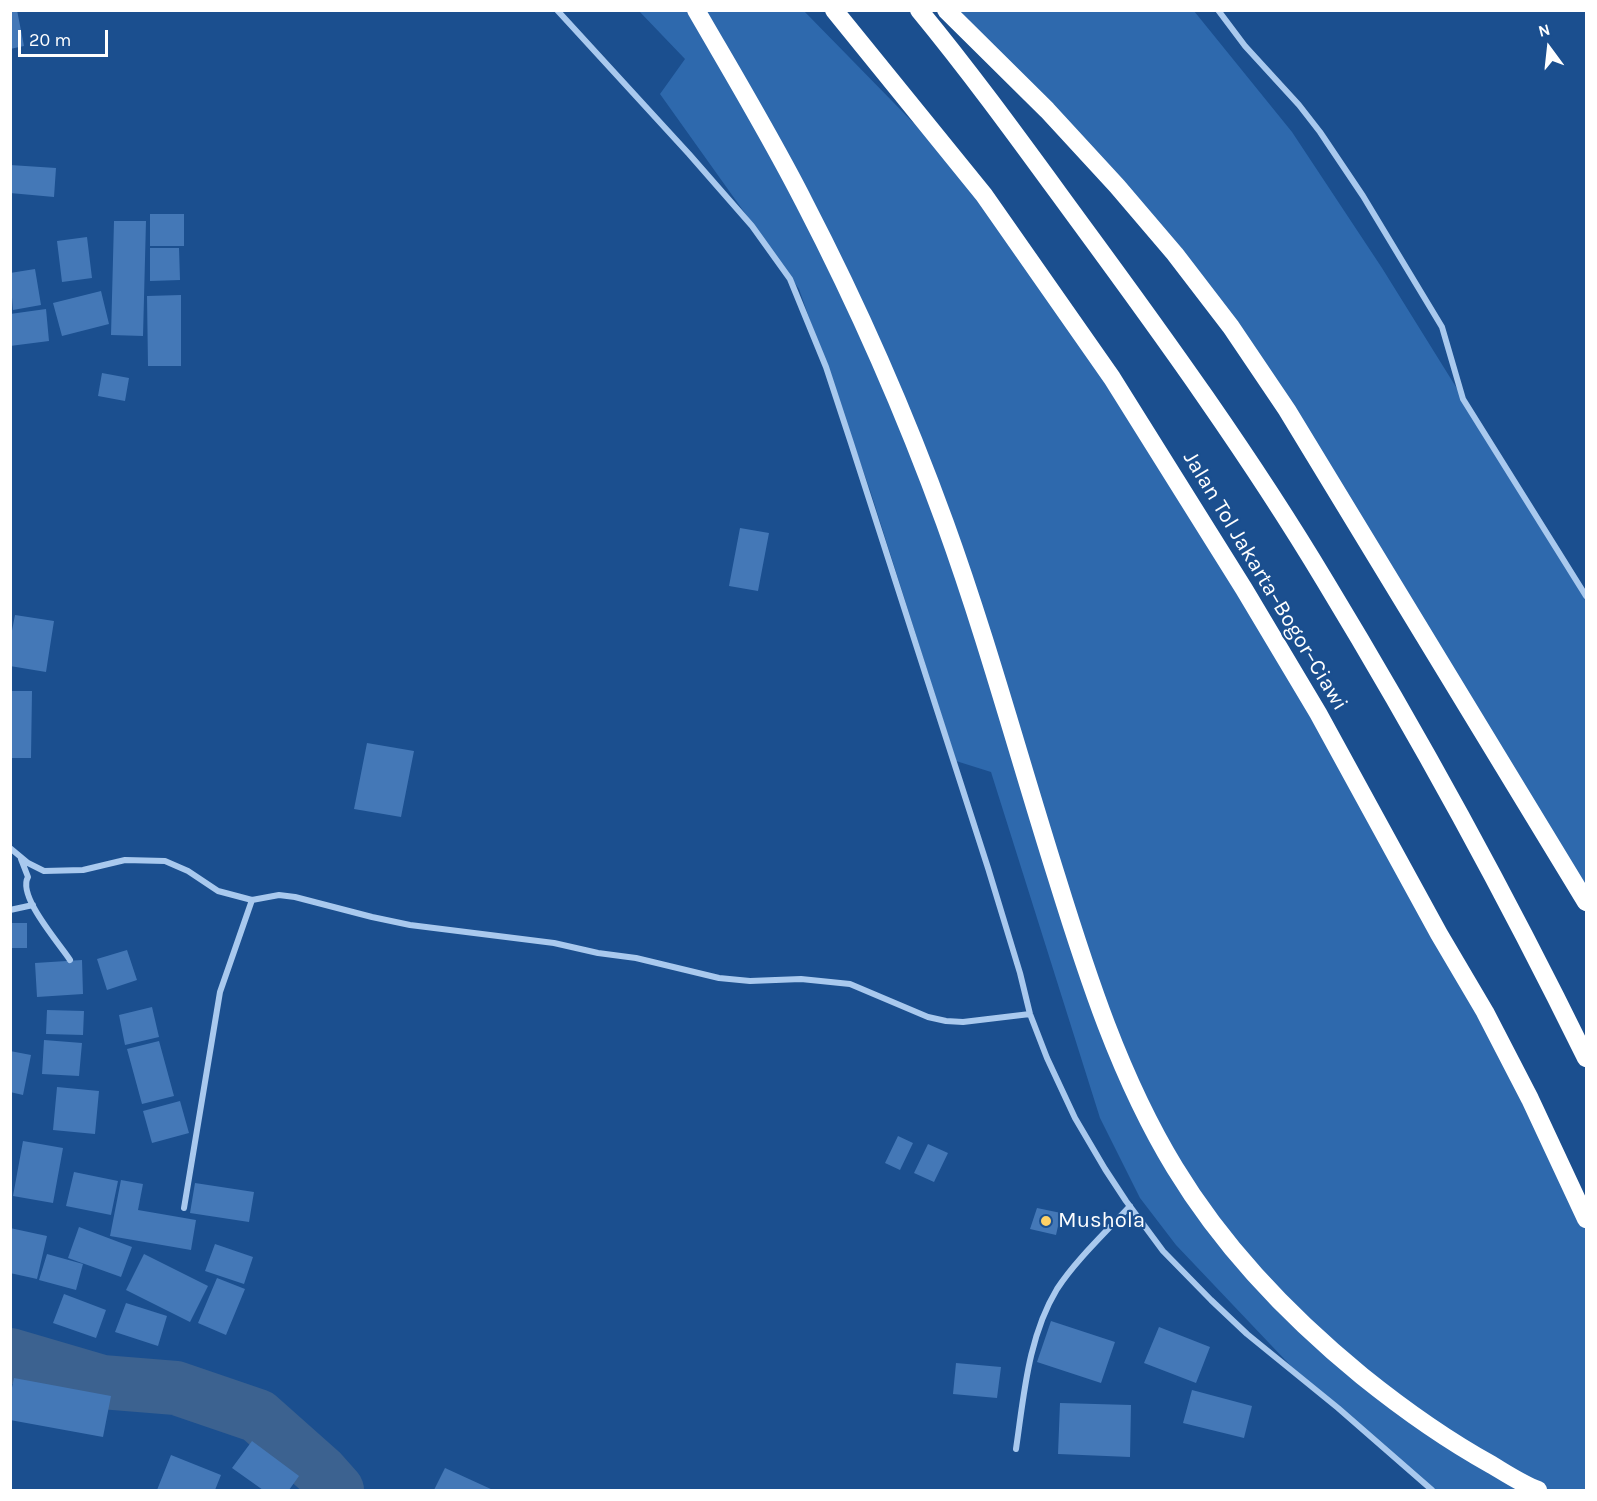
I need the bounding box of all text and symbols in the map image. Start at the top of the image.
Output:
scale bar [21,18,111,56]
north arrow [1519,18,1579,78]
text: N [1536,19,1552,41]
text: 20 m [29,29,71,51]
street label: Jalan Tol Jakarta–Bogor–Ciawi [1177,447,1353,715]
place label: Mushola [1058,1208,1145,1234]
marker: Mushola [1039,1214,1053,1228]

